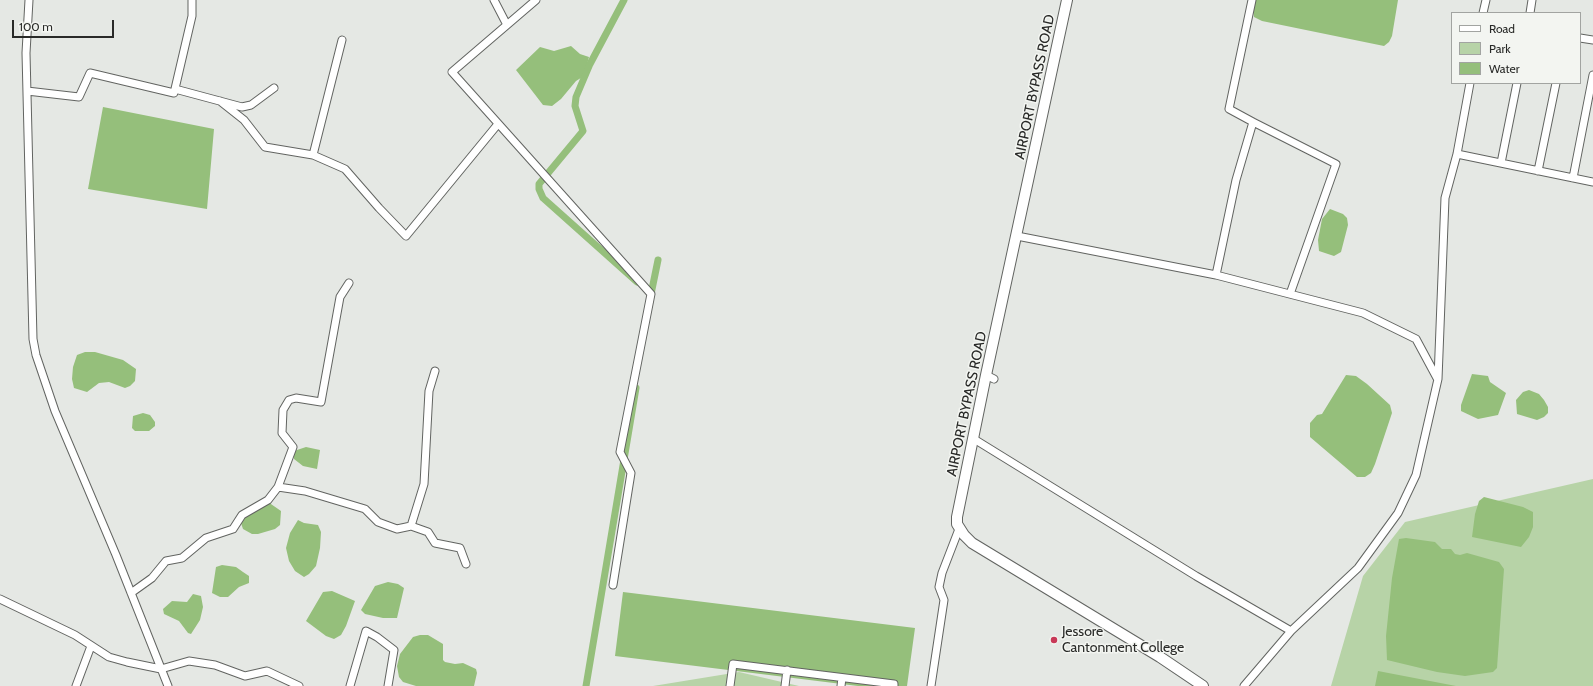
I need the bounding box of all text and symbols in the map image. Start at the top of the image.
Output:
scale bar [14,12,116,38]
legend [1451,12,1581,84]
street label: AIRPORT BYPASS ROAD [1011,13,1059,161]
text: 100 m [19,19,53,34]
text: Road [1489,21,1515,36]
text: Park [1489,41,1511,56]
text: Water [1489,61,1519,76]
street label: AIRPORT BYPASS ROAD [943,330,991,478]
place label: Jessore Cantonment College [1062,624,1184,656]
marker: Jessore Cantonment College [1049,635,1059,645]

